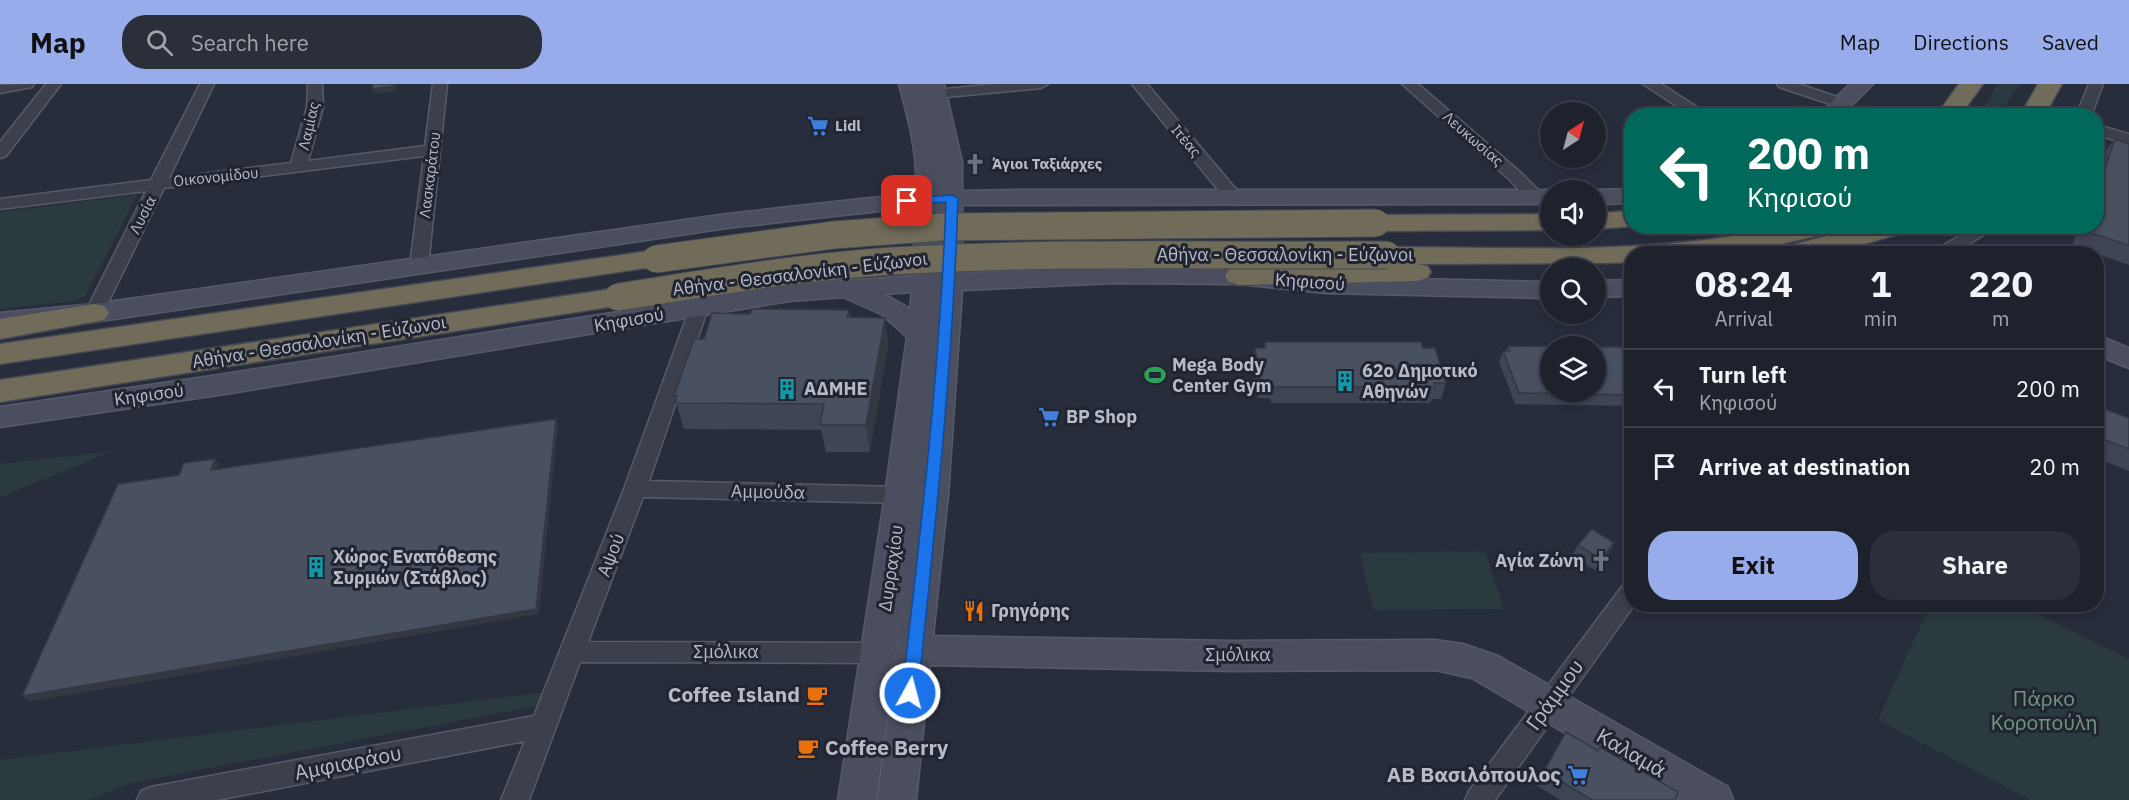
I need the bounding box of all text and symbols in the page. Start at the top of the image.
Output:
search box [122,15,542,69]
text: Map [30,24,86,61]
icon: search [143,26,176,59]
text: Search here [191,28,309,57]
text: Map [1840,28,1880,56]
text: Directions [1913,28,2009,56]
text: Saved [2042,28,2099,56]
street label: Λαμίας [294,100,323,152]
north arrow [1540,102,1606,168]
map controls [1540,102,1606,402]
street label: Λευκωσίας [1439,107,1508,170]
supermarket icon: Lidl [806,114,830,138]
place label: Lidl [835,116,861,135]
street label: Ιτέας [1167,120,1206,161]
text: 200 m [1747,126,1870,181]
street label: Λασκαράτου [415,131,444,219]
icon: left [1648,132,1726,210]
church icon: Άγιοι Ταξιάρχες [963,152,987,176]
place label: Άγιοι Ταξιάρχες [992,154,1103,173]
street label: Οικονομίδου [172,163,259,190]
pin [881,175,932,226]
text: Κηφισού [1747,179,1853,214]
button: sound [1540,180,1606,246]
icon: arrive [890,184,923,217]
street label: Λυσία [125,192,160,237]
street label: Αθήνα - Θεσσαλονίκη - Εύζωνοι [1157,243,1413,266]
street label: Αθήνα - Θεσσαλονίκη - Εύζωνοι [671,246,929,301]
button: search [1540,258,1606,324]
text: 08:24 [1695,260,1793,307]
text: 1 [1870,260,1892,307]
text: 220 [1968,260,2033,307]
street label: Κηφισού [1274,268,1346,295]
street label: Κηφισού [592,302,666,337]
text: Arrival [1715,305,1773,332]
text: min [1864,305,1898,332]
text: m [1992,305,2010,332]
street label: Αθήνα - Θεσσαλονίκη - Εύζωνοι [190,310,447,373]
button: layers [1540,336,1606,402]
place label: Mega Body Center Gym [1172,353,1272,397]
place label: 62ο Δημοτικό Αθηνών [1362,359,1478,403]
text: Turn left [1699,360,1787,389]
sports icon: Mega Body Center Gym [1143,363,1167,387]
building icon: 62ο Δημοτικό Αθηνών [1333,369,1357,393]
icon: left [1648,372,1681,405]
text: 200 m [2016,374,2080,403]
building icon: ΑΔΜΗΕ [775,377,799,401]
place label: ΑΔΜΗΕ [804,377,868,400]
street label: Κηφισού [112,378,185,411]
text: Κηφισού [1699,389,1777,416]
supermarket icon: BP Shop [1037,405,1061,429]
place label: BP Shop [1066,405,1137,428]
icon: arrive [1648,450,1681,483]
text: Arrive at destination [1699,452,1910,481]
text: 20 m [2029,452,2080,481]
street label: Αμμούδα [731,479,805,504]
street label: Δυρραχίου [873,523,908,613]
street label: Αψού [592,530,629,580]
button: Exit [1648,531,1858,600]
button: Share [1870,531,2080,600]
place label: Χώρος Εναπόθεσης Συρμών (Στάβλος) [333,545,497,589]
place label: Αγία Ζώνη [1495,549,1584,572]
church icon: Αγία Ζώνη [1589,549,1613,573]
building icon: Χώρος Εναπόθεσης Συρμών (Στάβλος) [304,555,328,579]
restaurant icon: Γρηγόρης [962,599,986,623]
place label: Γρηγόρης [991,599,1070,622]
street label: Σμόλικα [693,640,759,663]
street label: Σμόλικα [1205,643,1271,666]
street label: Γράμμου [1519,653,1589,736]
position arrow [878,661,942,725]
place label: Coffee Island [668,680,800,708]
cafe icon: Coffee Island [805,683,829,707]
park label: Πάρκο Κοροπούλη [1990,684,2098,736]
street label: Καλαμά [1592,721,1671,783]
place label: Coffee Berry [825,733,949,761]
cafe icon: Coffee Berry [796,736,820,760]
street label: Αμφιαράου [292,738,404,786]
place label: ΑΒ Βασιλόπουλος [1387,760,1561,788]
supermarket icon: ΑΒ Βασιλόπουλος [1566,763,1590,787]

